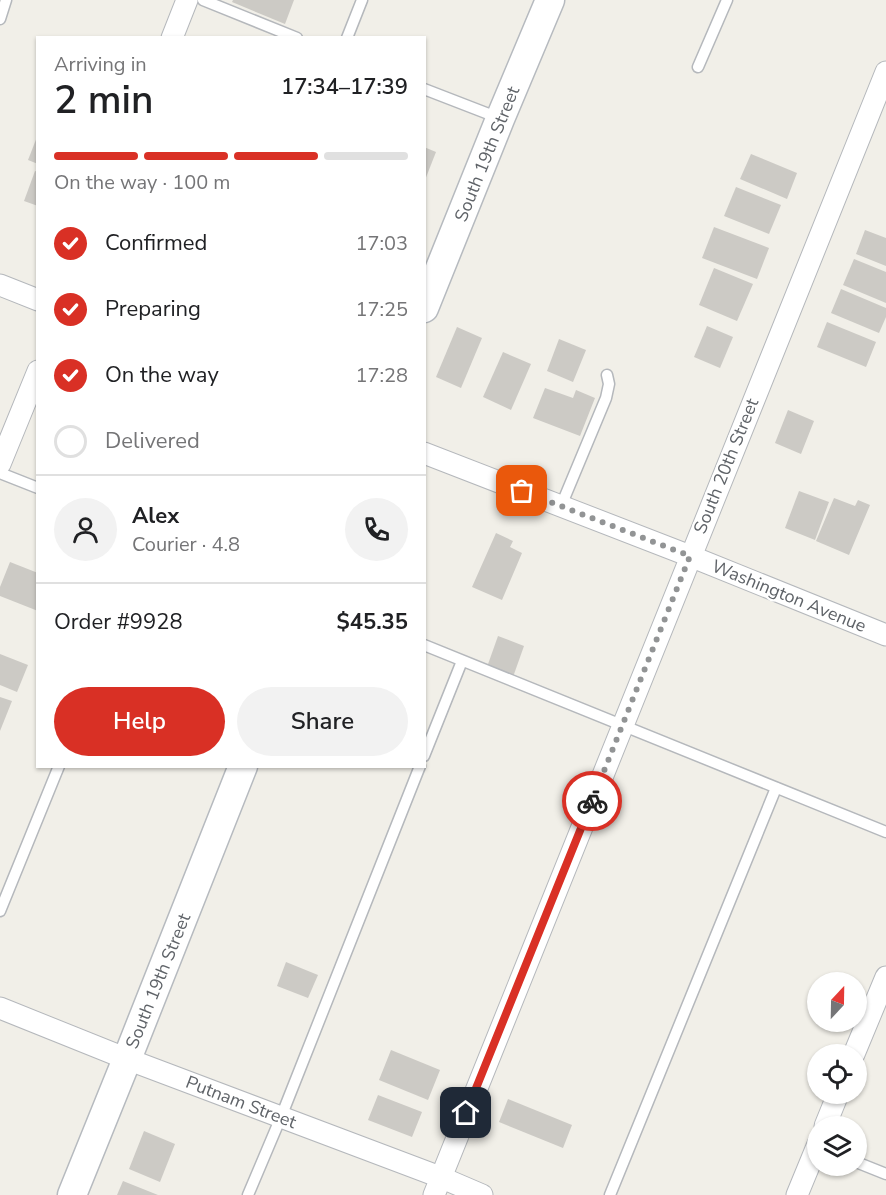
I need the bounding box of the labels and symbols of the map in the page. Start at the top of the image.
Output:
street label: South 19th Street [449,82,525,225]
street label: South 20th Street [688,394,764,537]
pin [496,465,547,516]
street label: Washington Avenue [708,554,870,638]
courier [562,771,622,831]
street label: South 19th Street [120,909,196,1052]
north arrow [807,972,867,1032]
street label: Putnam Street [182,1070,300,1134]
pin [440,1087,491,1138]

